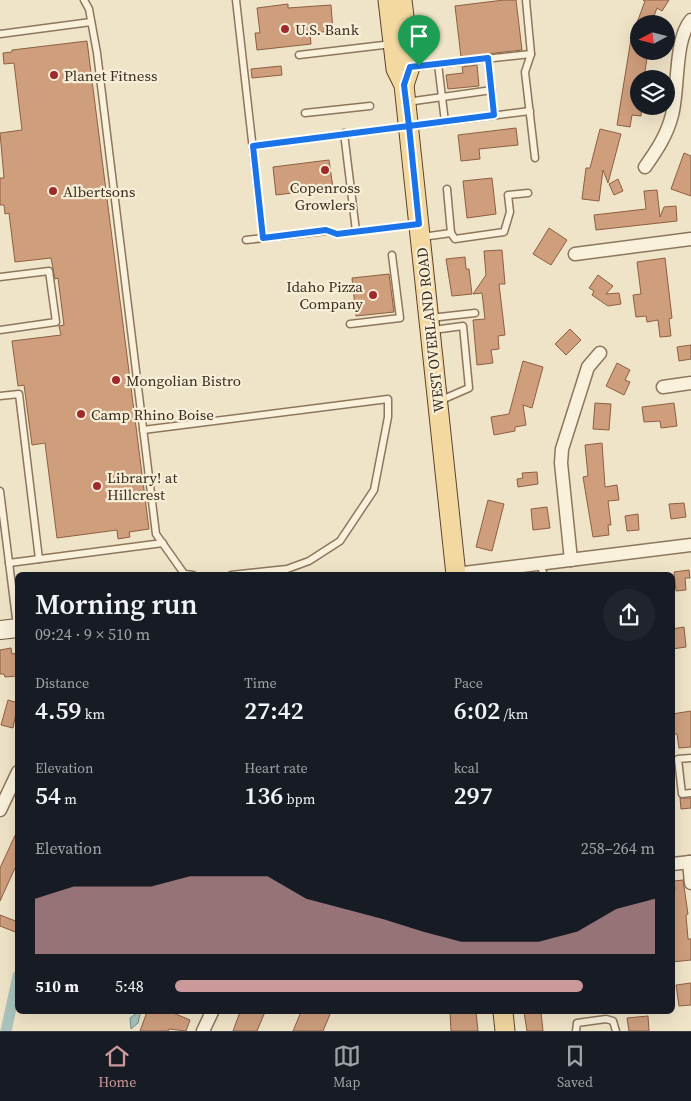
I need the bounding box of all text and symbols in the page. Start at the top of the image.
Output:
pin [398,15,440,66]
north arrow [630,15,675,60]
map controls [630,15,675,115]
place label: U.S. Bank [295,19,360,40]
icon: arrive [405,22,433,50]
marker: U.S. Bank [279,23,291,35]
place label: Planet Fitness [64,65,157,86]
marker: Planet Fitness [48,69,60,81]
button: layers [630,70,675,115]
marker: Copenross Growlers [319,164,331,176]
place label: Copenross Growlers [290,177,360,215]
place label: Albertsons [63,181,136,202]
marker: Albertsons [47,185,59,197]
street label: WEST OVERLAND ROAD [411,246,449,414]
place label: Idaho Pizza Company [286,276,363,314]
marker: Idaho Pizza Company [367,289,379,301]
place label: Mongolian Bistro [126,370,241,391]
marker: Mongolian Bistro [110,374,122,386]
place label: Camp Rhino Boise [91,404,214,425]
marker: Camp Rhino Boise [75,408,87,420]
place label: Library! at Hillcrest [107,467,177,505]
marker: Library! at Hillcrest [91,480,103,492]
text: Morning run [35,585,198,623]
button: share [603,589,655,641]
text: 09:24 · 9 × 510 m [35,623,150,645]
text: Distance [35,673,89,693]
text: Time [244,673,277,693]
text: Pace [454,673,483,693]
text: 4.59 [35,693,82,727]
text: 27:42 [244,693,304,727]
text: 6:02 [454,693,500,727]
text: km [82,704,105,724]
text: /km [500,704,528,724]
text: Elevation [35,758,93,778]
text: Heart rate [244,758,308,778]
text: kcal [454,758,479,778]
text: 54 [35,778,61,812]
text: 136 [244,778,283,812]
text: 297 [454,778,493,812]
text: m [61,789,77,809]
text: bpm [283,789,315,809]
text: Elevation [35,837,102,859]
text: 258–264 m [581,837,655,859]
text: 510 m [35,975,79,997]
text: 5:48 [115,975,144,997]
tab: Home [98,1042,136,1092]
tab: Map [333,1042,361,1092]
tab: Saved [557,1042,593,1092]

